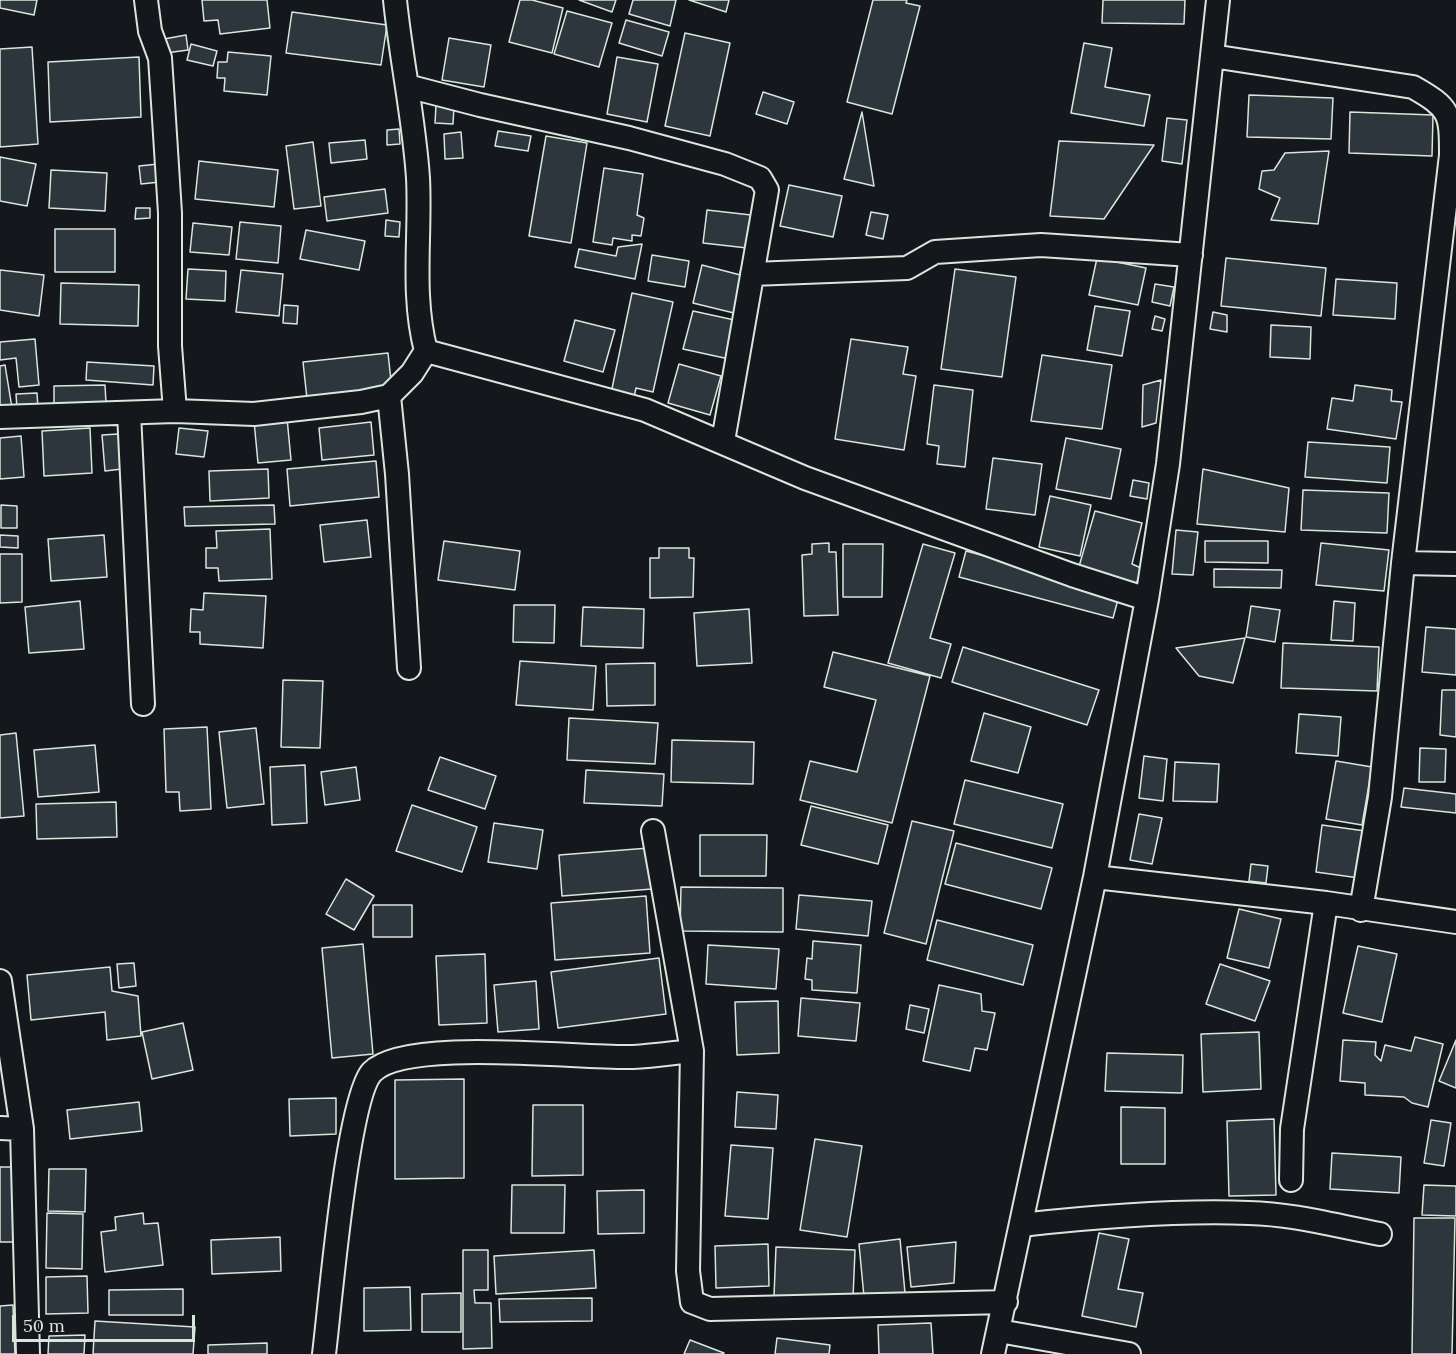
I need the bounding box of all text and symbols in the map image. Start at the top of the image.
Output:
scale bar [15,1303,198,1341]
text: 50 m [23,1314,65,1337]

